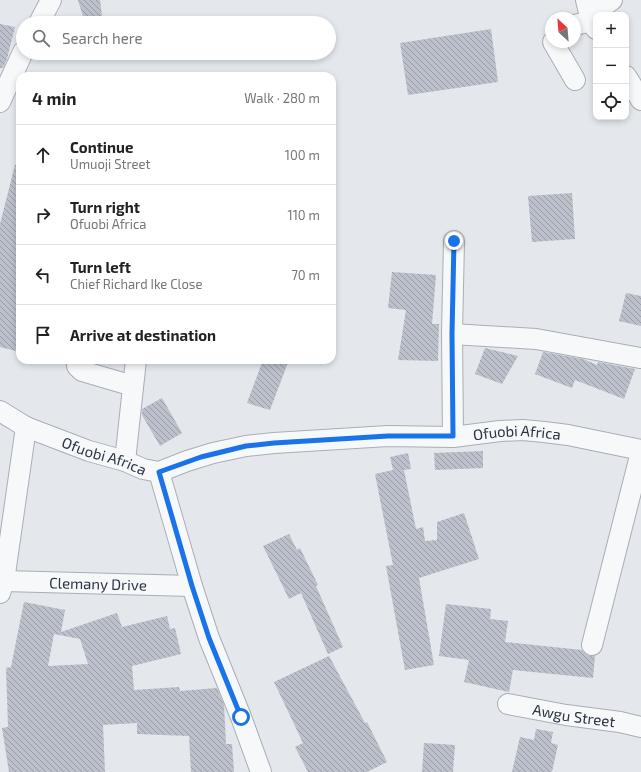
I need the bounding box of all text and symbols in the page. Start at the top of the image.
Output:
north arrow [545,12,581,48]
map controls [593,12,629,120]
button: + [593,12,629,48]
search box [16,16,336,60]
icon: search [30,27,52,49]
text: Search here [62,29,143,47]
button: − [593,48,629,84]
button: locate [593,84,629,120]
text: 4 min [32,88,76,108]
text: Walk · 280 m [244,90,320,106]
text: Continue [70,138,133,156]
icon: ahead [32,144,54,166]
text: 100 m [285,147,320,163]
text: Umuoji Street [70,156,150,172]
text: Turn right [70,198,140,216]
icon: right [32,204,54,226]
text: 110 m [288,207,320,223]
text: Ofuobi Africa [70,216,147,232]
route end [445,232,463,250]
text: Turn left [70,258,131,276]
icon: left [32,264,54,286]
text: 70 m [291,267,320,283]
text: Chief Richard Ike Close [70,276,202,292]
icon: arrive [32,324,54,346]
text: Arrive at destination [70,326,216,344]
street label: Ofuobi Africa [472,421,562,443]
street label: Ofuobi Africa [59,433,150,479]
street label: Clemany Drive [49,573,147,594]
street label: Awgu Street [531,700,617,730]
route start [232,708,250,726]

